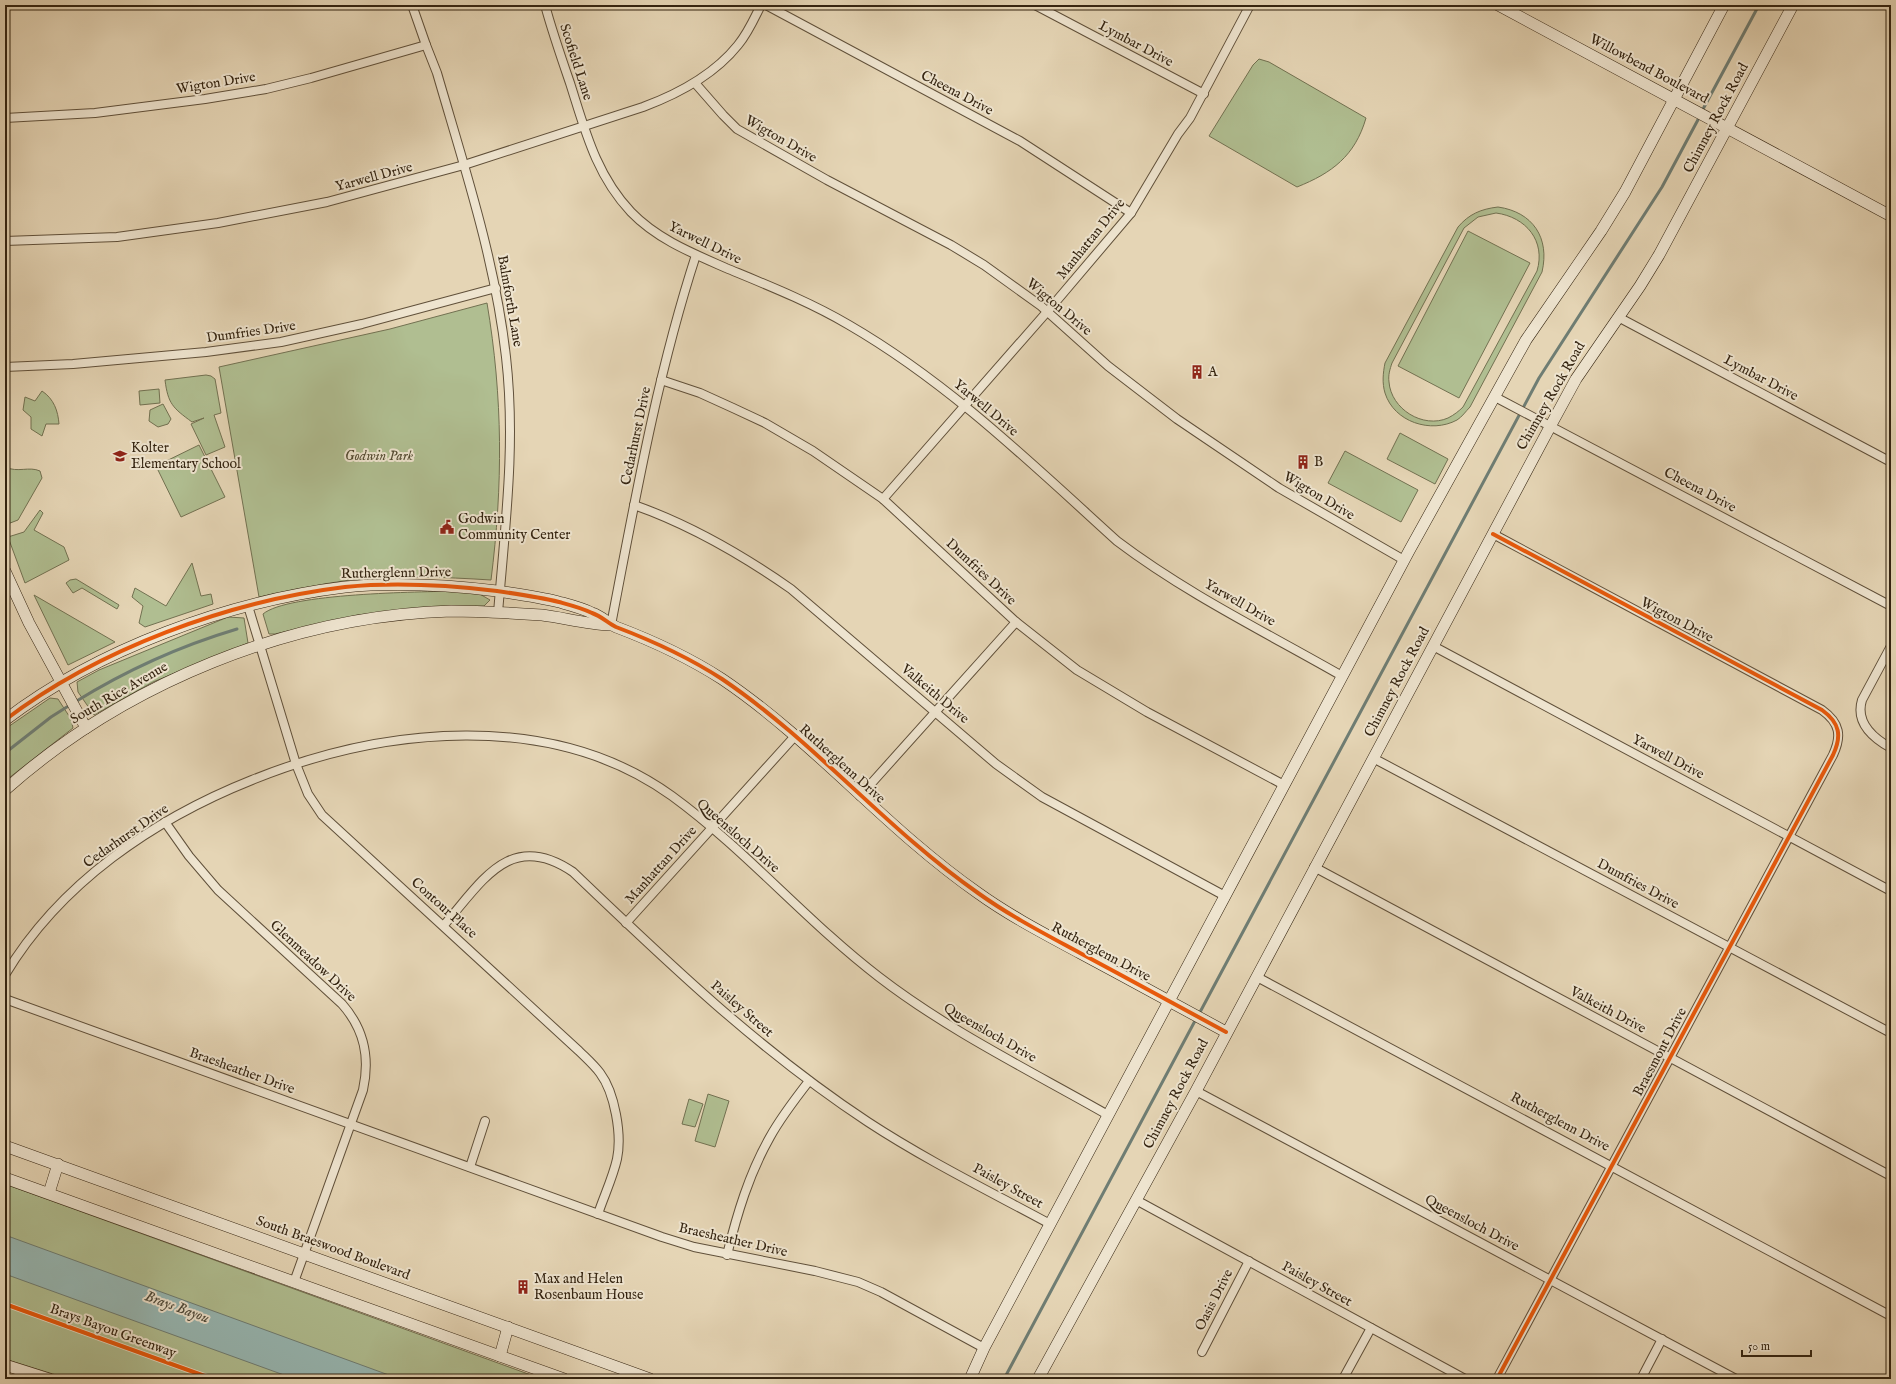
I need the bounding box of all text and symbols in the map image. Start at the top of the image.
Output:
street label: Lymbar Drive [1096,17,1177,71]
street label: Scofield Lane [555,21,597,103]
street label: Willowbend Boulevard [1586,30,1712,108]
street label: Chimney Rock Road [1679,59,1753,176]
street label: Cheena Drive [918,66,997,120]
street label: Wigton Drive [175,68,258,98]
street label: Wigton Drive [742,111,821,167]
street label: Yarwell Drive [333,158,415,196]
street label: Manhattan Drive [1053,194,1129,283]
street label: Yarwell Drive [665,218,745,269]
street label: Balmforth Lane [493,254,527,349]
street label: Wigton Drive [1023,274,1096,340]
street label: Dumfries Drive [205,317,297,347]
street label: Chimney Rock Road [1513,338,1590,453]
street label: Lymbar Drive [1721,351,1802,405]
place label: A [1207,363,1218,381]
building icon: A [1189,364,1205,380]
street label: Yarwell Drive [950,376,1023,441]
street label: Cedarhurst Drive [617,385,655,487]
place label: Kolter Elementary School [131,439,241,473]
park label: Godwin Park [345,447,414,465]
school or university icon: Kolter Elementary School [112,448,128,464]
place label: B [1314,453,1323,471]
building icon: B [1295,454,1311,470]
street label: Cheena Drive [1661,463,1740,517]
street label: Wigton Drive [1280,468,1358,525]
place label: Godwin Community Center [458,510,570,544]
public building icon: Godwin Community Center [439,519,455,535]
street label: Dumfries Drive [942,535,1021,610]
street label: Rutherglenn Drive [341,563,452,583]
street label: Yarwell Drive [1201,575,1279,631]
street label: Wigton Drive [1637,593,1717,647]
street label: Chimney Rock Road [1360,623,1434,740]
street label: South Rice Avenue [67,657,172,728]
street label: Valkeith Drive [896,660,973,728]
street label: Rutherglenn Drive [795,721,889,808]
street label: Yarwell Drive [1629,730,1708,784]
street label: Queensloch Drive [693,795,784,877]
street label: Cedarhurst Drive [80,800,173,872]
street label: Manhattan Drive [621,822,701,908]
street label: Dumfries Drive [1594,855,1683,913]
street label: Contour Place [407,874,481,943]
street label: Glenmeadow Drive [266,916,360,1006]
street label: Rutherglenn Drive [1048,918,1154,986]
street label: Paisley Street [707,977,777,1041]
street label: Valkeith Drive [1566,982,1650,1038]
street label: Queensloch Drive [940,999,1040,1067]
street label: Braesmont Drive [1629,1004,1691,1099]
street label: Chimney Rock Road [1139,1035,1213,1152]
street label: Braesheather Drive [187,1044,298,1099]
street label: Rutherglenn Drive [1507,1088,1613,1156]
street label: Paisley Street [970,1159,1046,1213]
street label: Queensloch Drive [1422,1191,1523,1256]
street label: South Braeswood Boulevard [253,1212,413,1284]
street label: Braesheather Drive [677,1219,790,1261]
street label: Paisley Street [1279,1257,1355,1311]
street label: Oasis Drive [1191,1266,1237,1334]
place label: Max and Helen Rosenbaum House [534,1270,644,1304]
building icon: Max and Helen Rosenbaum House [515,1279,531,1295]
water label: Brays Bayou [142,1287,212,1328]
street label: Brays Bayou Greenway [47,1300,179,1362]
scale bar [1742,1332,1811,1358]
text: 50 m [1748,1339,1770,1354]

